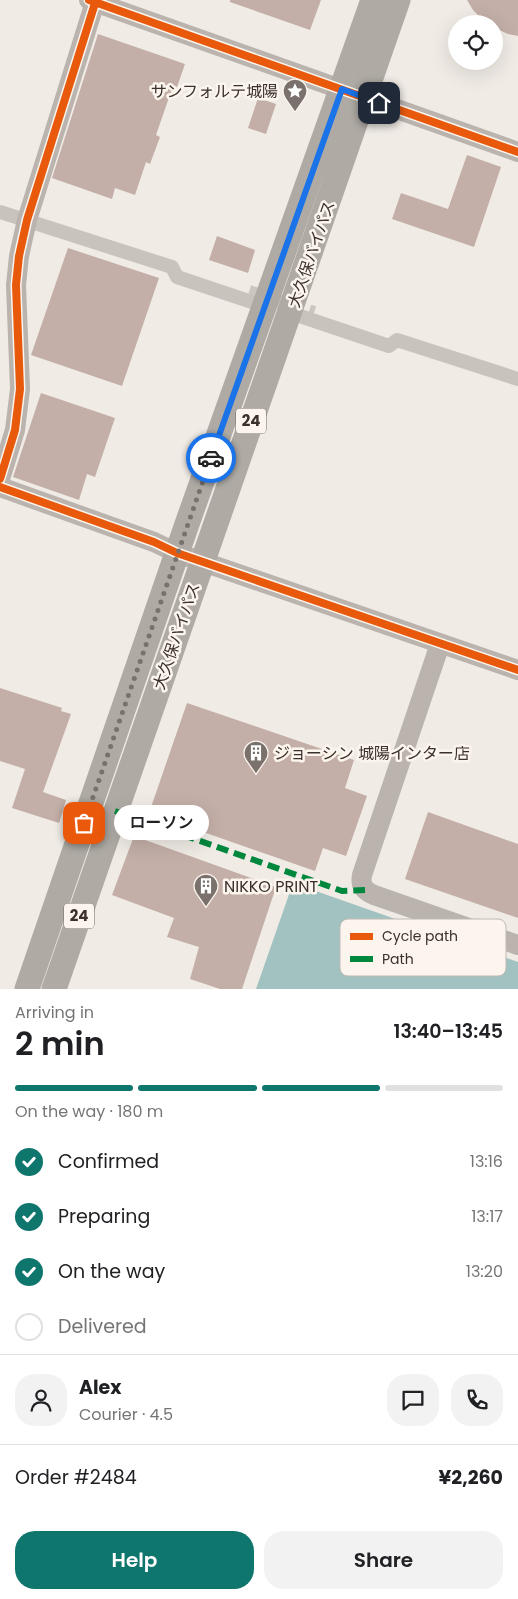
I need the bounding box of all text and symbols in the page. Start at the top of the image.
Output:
map controls [448,15,503,70]
button: locate [448,15,503,70]
place icon: サンフォルテ城陽 [282,78,308,112]
place label: サンフォルテ城陽 [150,80,278,103]
pin [358,82,400,124]
icon: home [365,89,393,117]
street label: 大久保バイパス [282,198,341,311]
road number: 24 [236,408,266,434]
courier [186,433,236,483]
icon: car [197,444,225,472]
street label: 大久保バイパス [147,580,206,693]
building icon: ジョーシン 城陽インター店 [243,740,269,774]
place label: ジョーシン 城陽インター店 [274,742,470,765]
pin [63,802,105,844]
callout: ローソン [114,806,209,840]
icon: bag [70,809,98,837]
text: ローソン [129,811,194,834]
building icon: NIKKO PRINT [193,873,219,907]
place label: NIKKO PRINT [224,875,318,898]
road number: 24 [64,904,94,928]
legend [340,919,506,976]
text: Cycle path [382,926,458,946]
text: Path [382,949,414,969]
text: Arriving in [15,1001,94,1024]
text: 13:40–13:45 [394,1018,503,1045]
text: 2 min [15,1021,105,1066]
text: On the way · 180 m [15,1100,163,1123]
icon: check [15,1148,43,1176]
text: Confirmed [58,1148,159,1175]
text: 13:16 [470,1150,503,1173]
icon: check [15,1203,43,1231]
text: Preparing [58,1203,150,1230]
text: 13:17 [471,1205,503,1228]
icon: check [15,1258,43,1286]
text: On the way [58,1258,165,1285]
text: 13:20 [466,1260,503,1283]
text: Delivered [58,1313,147,1340]
button: person [15,1374,67,1426]
text: Alex [79,1374,121,1401]
button: chat [387,1374,439,1426]
button: phone [451,1374,503,1426]
text: Courier · 4.5 [79,1403,173,1426]
text: Order #2484 [15,1464,137,1491]
text: ¥2,260 [439,1464,503,1491]
button: Help [15,1531,254,1589]
button: Share [264,1531,503,1589]

